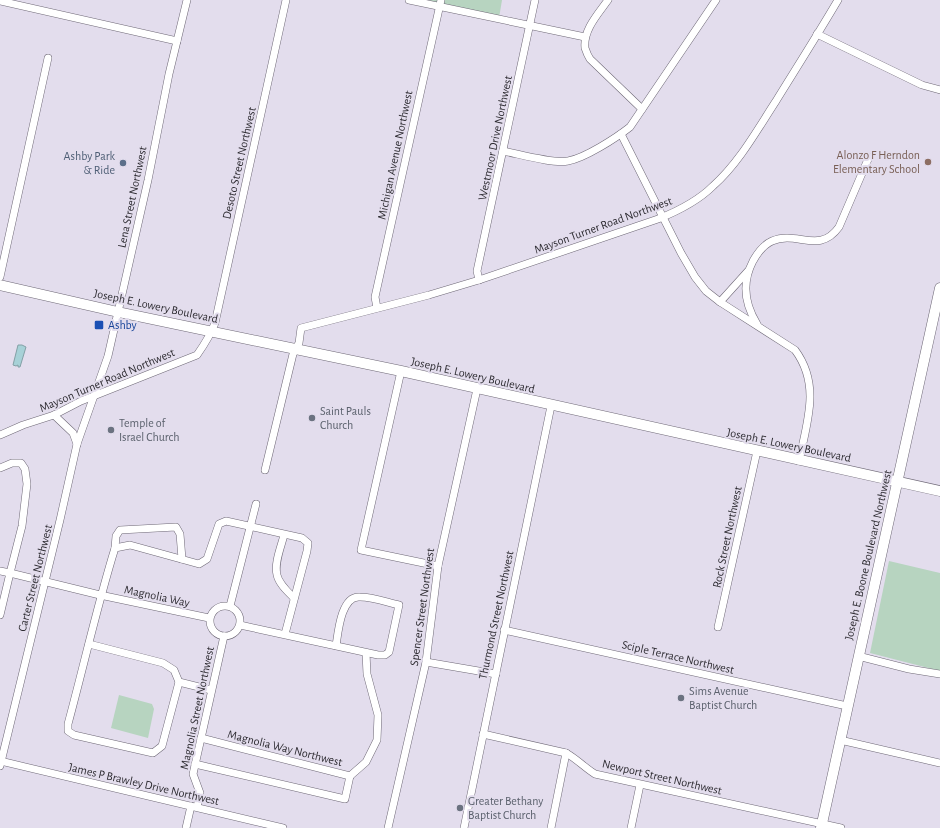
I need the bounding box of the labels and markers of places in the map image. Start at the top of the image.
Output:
place label: Alonzo F Herndon Elementary School [833,149,920,176]
place label: Ashby Park & Ride [64,150,116,176]
marker: Alonzo F Herndon Elementary School [923,157,933,167]
marker: Ashby Park & Ride [118,158,128,168]
marker: Ashby [93,319,105,331]
place label: Ashby [108,319,137,332]
place label: Saint Pauls Church [320,405,371,431]
marker: Saint Pauls Church [307,413,317,423]
place label: Temple of Israel Church [119,417,179,443]
marker: Temple of Israel Church [106,425,116,435]
place label: Sims Avenue Baptist Church [689,685,757,711]
marker: Sims Avenue Baptist Church [676,693,686,703]
place label: Greater Bethany Baptist Church [468,795,543,821]
marker: Greater Bethany Baptist Church [455,803,465,813]

